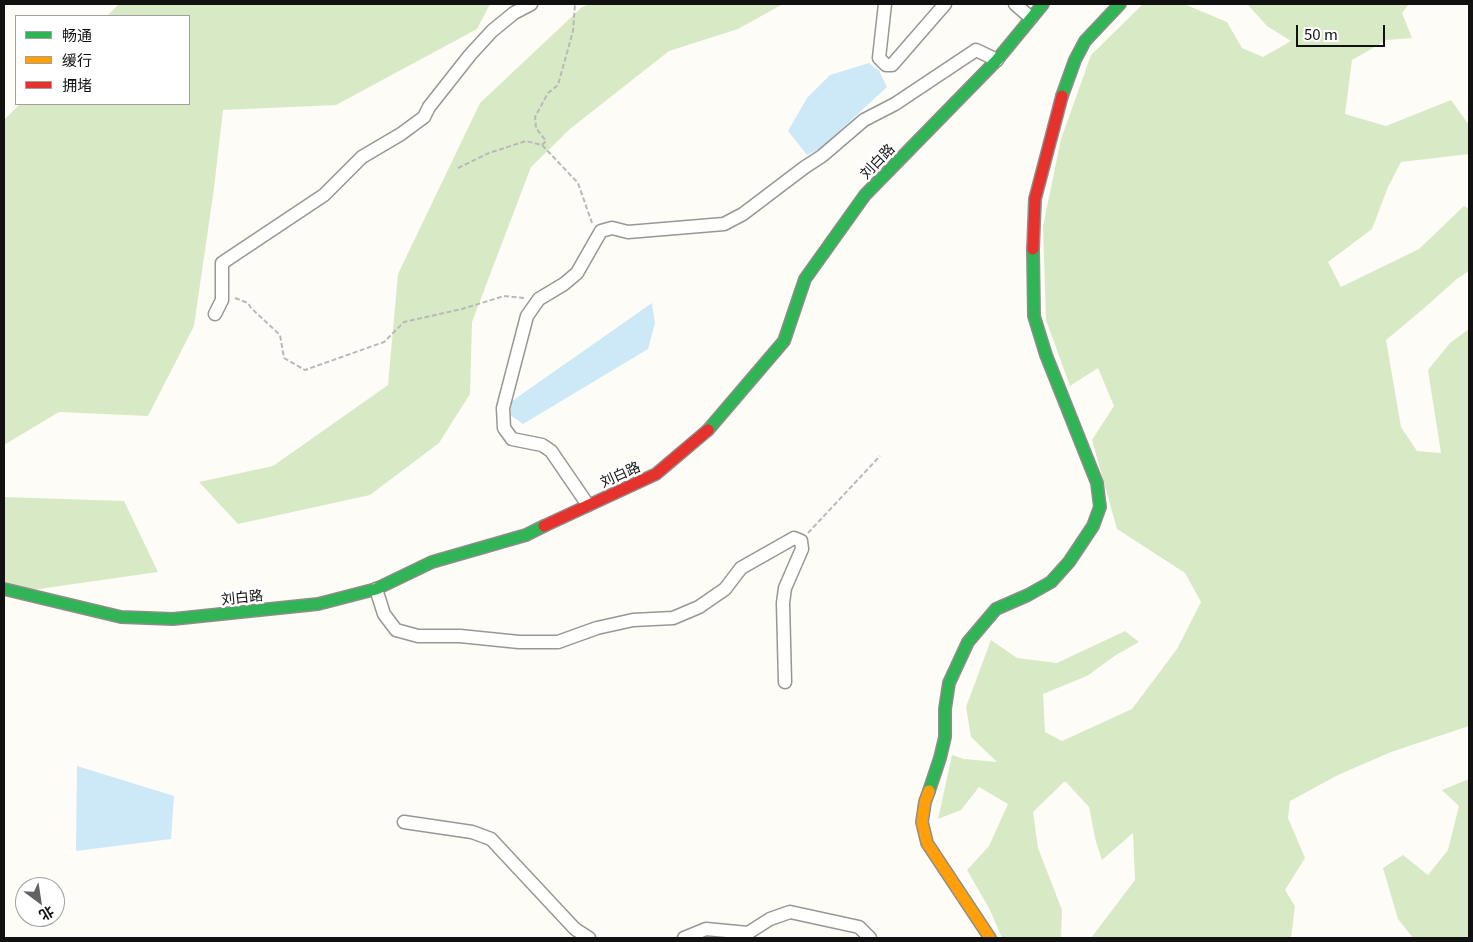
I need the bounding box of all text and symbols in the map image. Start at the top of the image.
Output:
legend [15,15,190,105]
scale bar [1298,15,1387,47]
text: 50 m [1304,23,1338,44]
text: 畅通 [62,24,92,45]
text: 缓行 [62,49,92,70]
text: 拥堵 [62,74,92,95]
street label: 刘白路 [856,140,898,182]
street label: 刘白路 [597,458,643,490]
street label: 刘白路 [220,586,264,608]
north arrow [15,877,65,927]
text: 北 [36,902,58,926]

